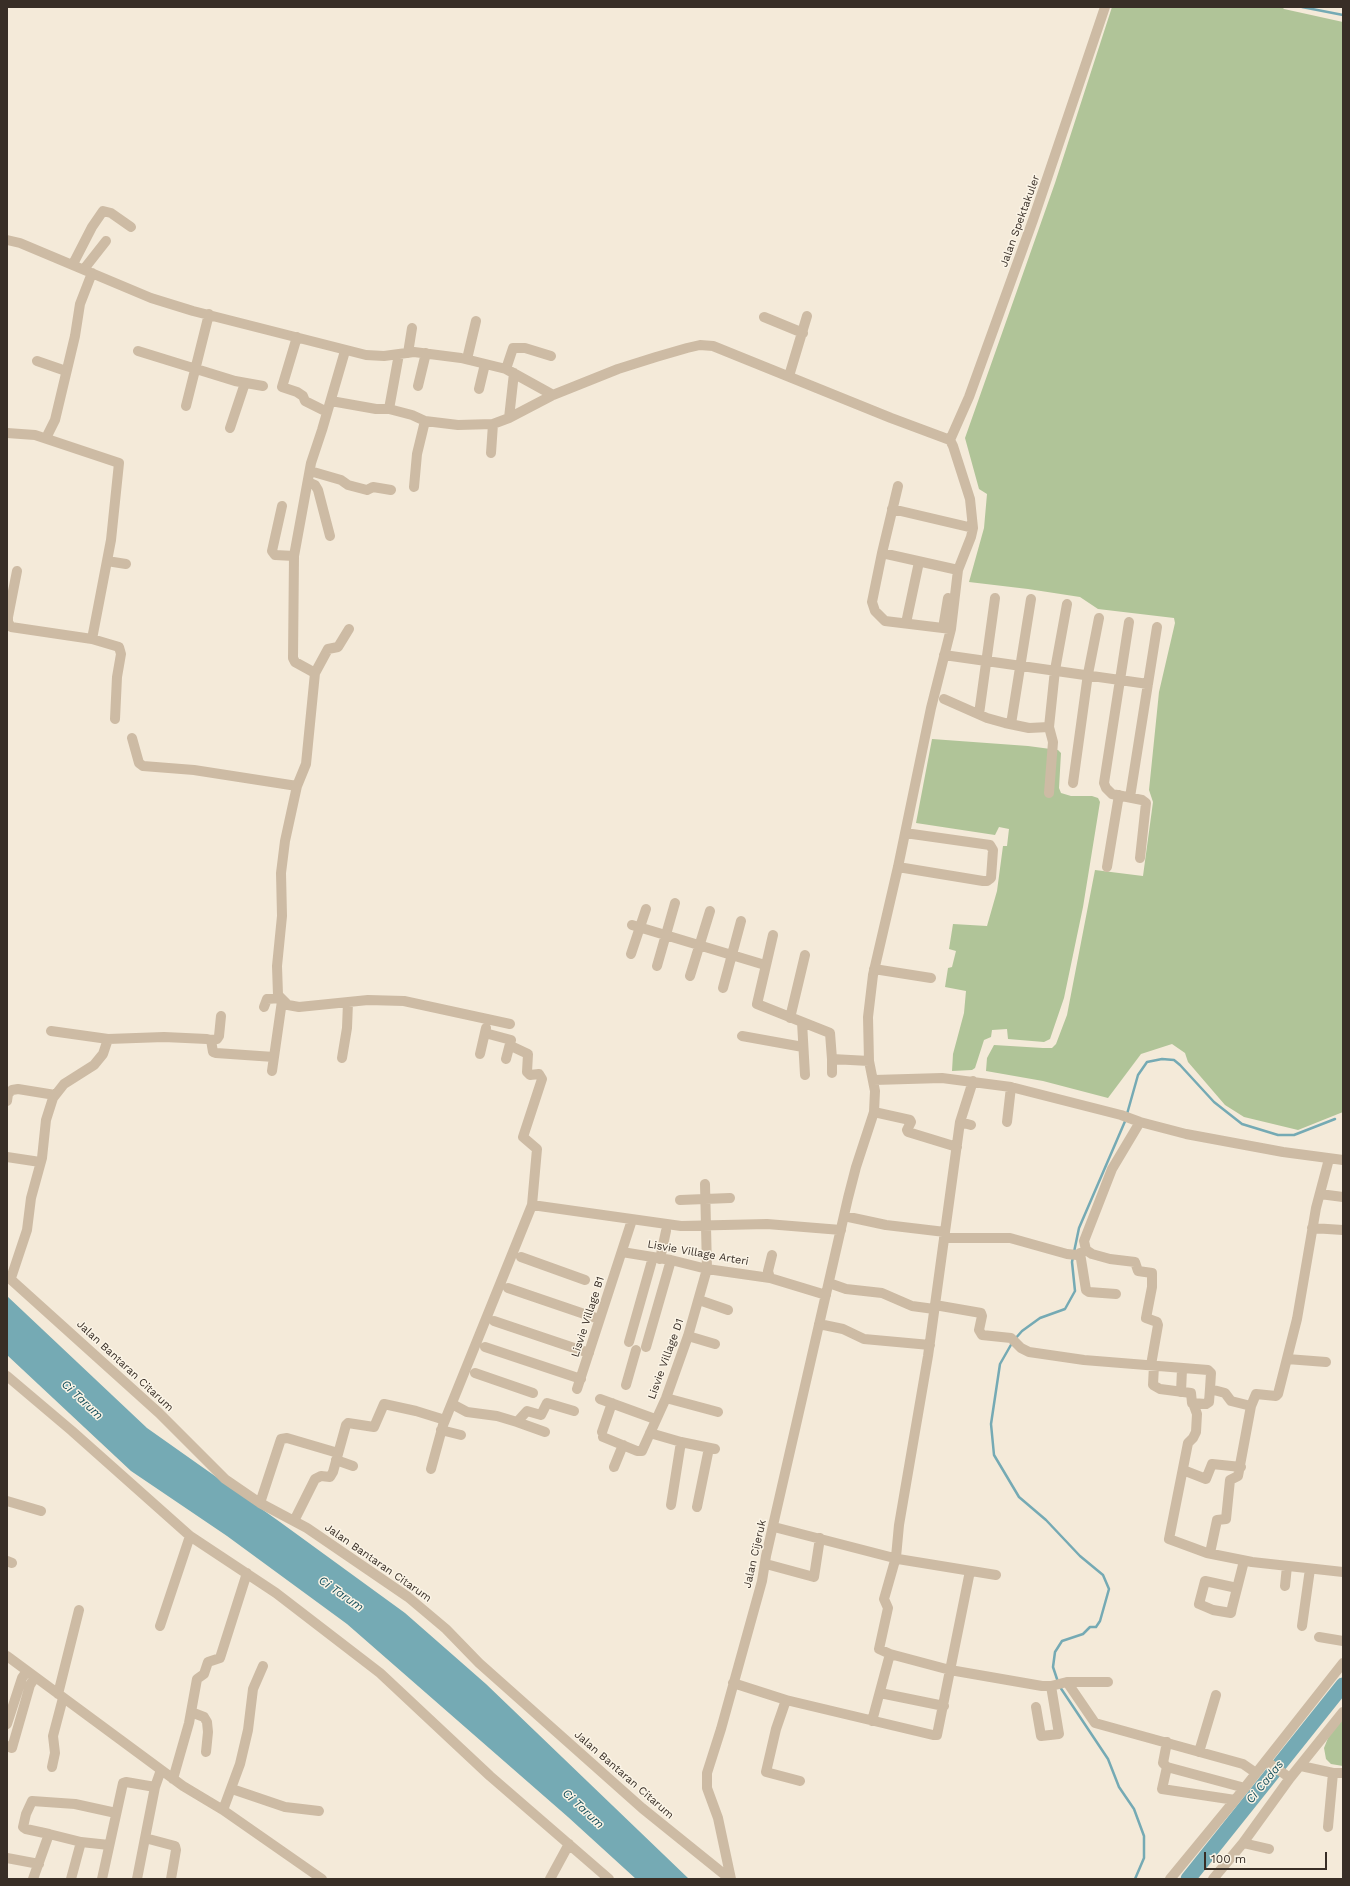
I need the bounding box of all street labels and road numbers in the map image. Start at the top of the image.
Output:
street label: Jalan Spektakuler [997,173,1043,269]
street label: Lisvie Village Arteri [646,1238,750,1268]
street label: Lisvie Village B1 [569,1275,607,1359]
street label: Lisvie Village D1 [645,1317,687,1401]
street label: Jalan Bantaran Citarum [74,1318,176,1414]
street label: Jalan Cijeruk [741,1519,769,1589]
street label: Jalan Bantaran Citarum [322,1521,434,1605]
street label: Jalan Bantaran Citarum [572,1728,676,1822]

